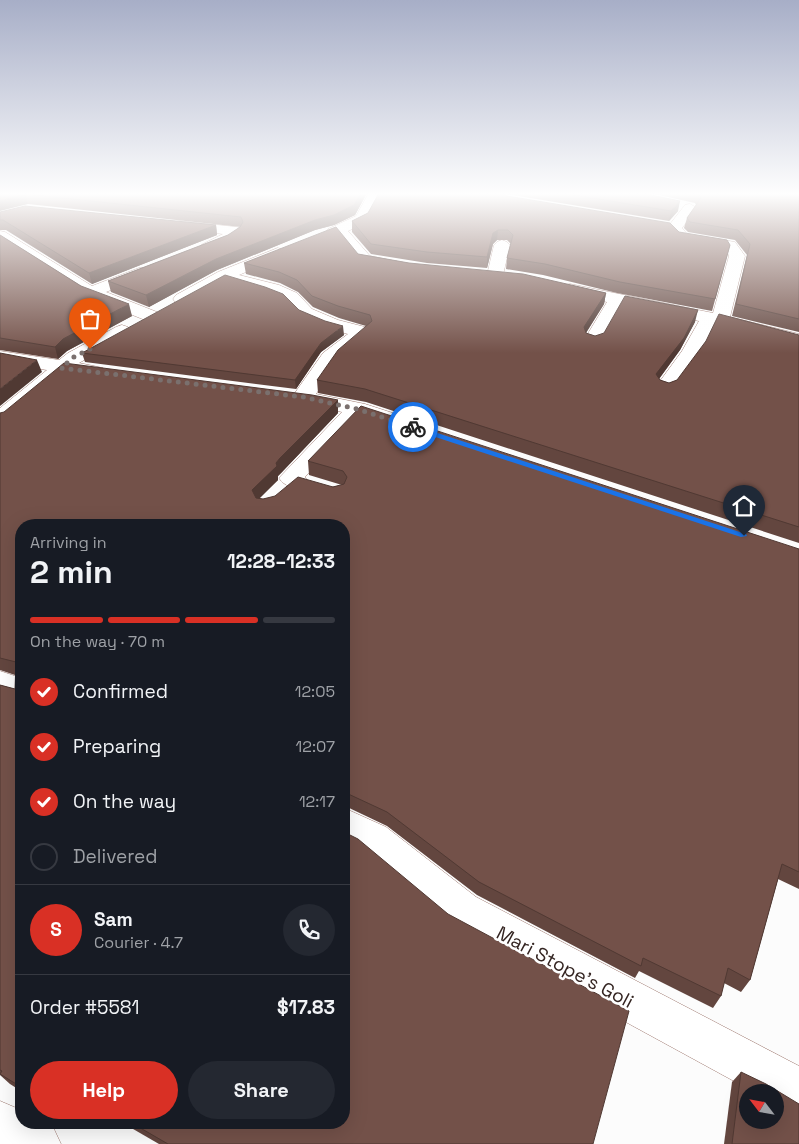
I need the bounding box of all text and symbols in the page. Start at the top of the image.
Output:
pin [69,298,111,349]
icon: bag [76,305,104,333]
courier [388,402,438,452]
icon: bike [399,413,427,441]
pin [723,485,765,536]
icon: home [730,492,758,520]
text: Arriving in [30,532,107,553]
text: 12:28–12:33 [227,549,335,574]
text: 2 min [30,552,113,592]
text: On the way · 70 m [30,631,165,652]
icon: check [30,678,58,706]
text: Confirmed [73,679,168,704]
text: 12:05 [295,681,335,702]
icon: check [30,733,58,761]
text: Preparing [73,734,161,759]
text: 12:07 [296,736,335,757]
icon: check [30,788,58,816]
text: On the way [73,789,176,814]
text: 12:17 [299,791,335,812]
text: Delivered [73,844,158,869]
button: phone [283,904,335,956]
text: Sam [94,907,133,932]
text: S [50,917,62,942]
street label: Mari Stope's Goli [492,920,638,1014]
text: Courier · 4.7 [94,932,183,953]
text: Order #5581 [30,995,140,1020]
text: $17.83 [277,995,335,1020]
button: Help [30,1061,178,1119]
button: Share [188,1061,335,1119]
north arrow [739,1084,784,1129]
map controls [739,1084,784,1129]

